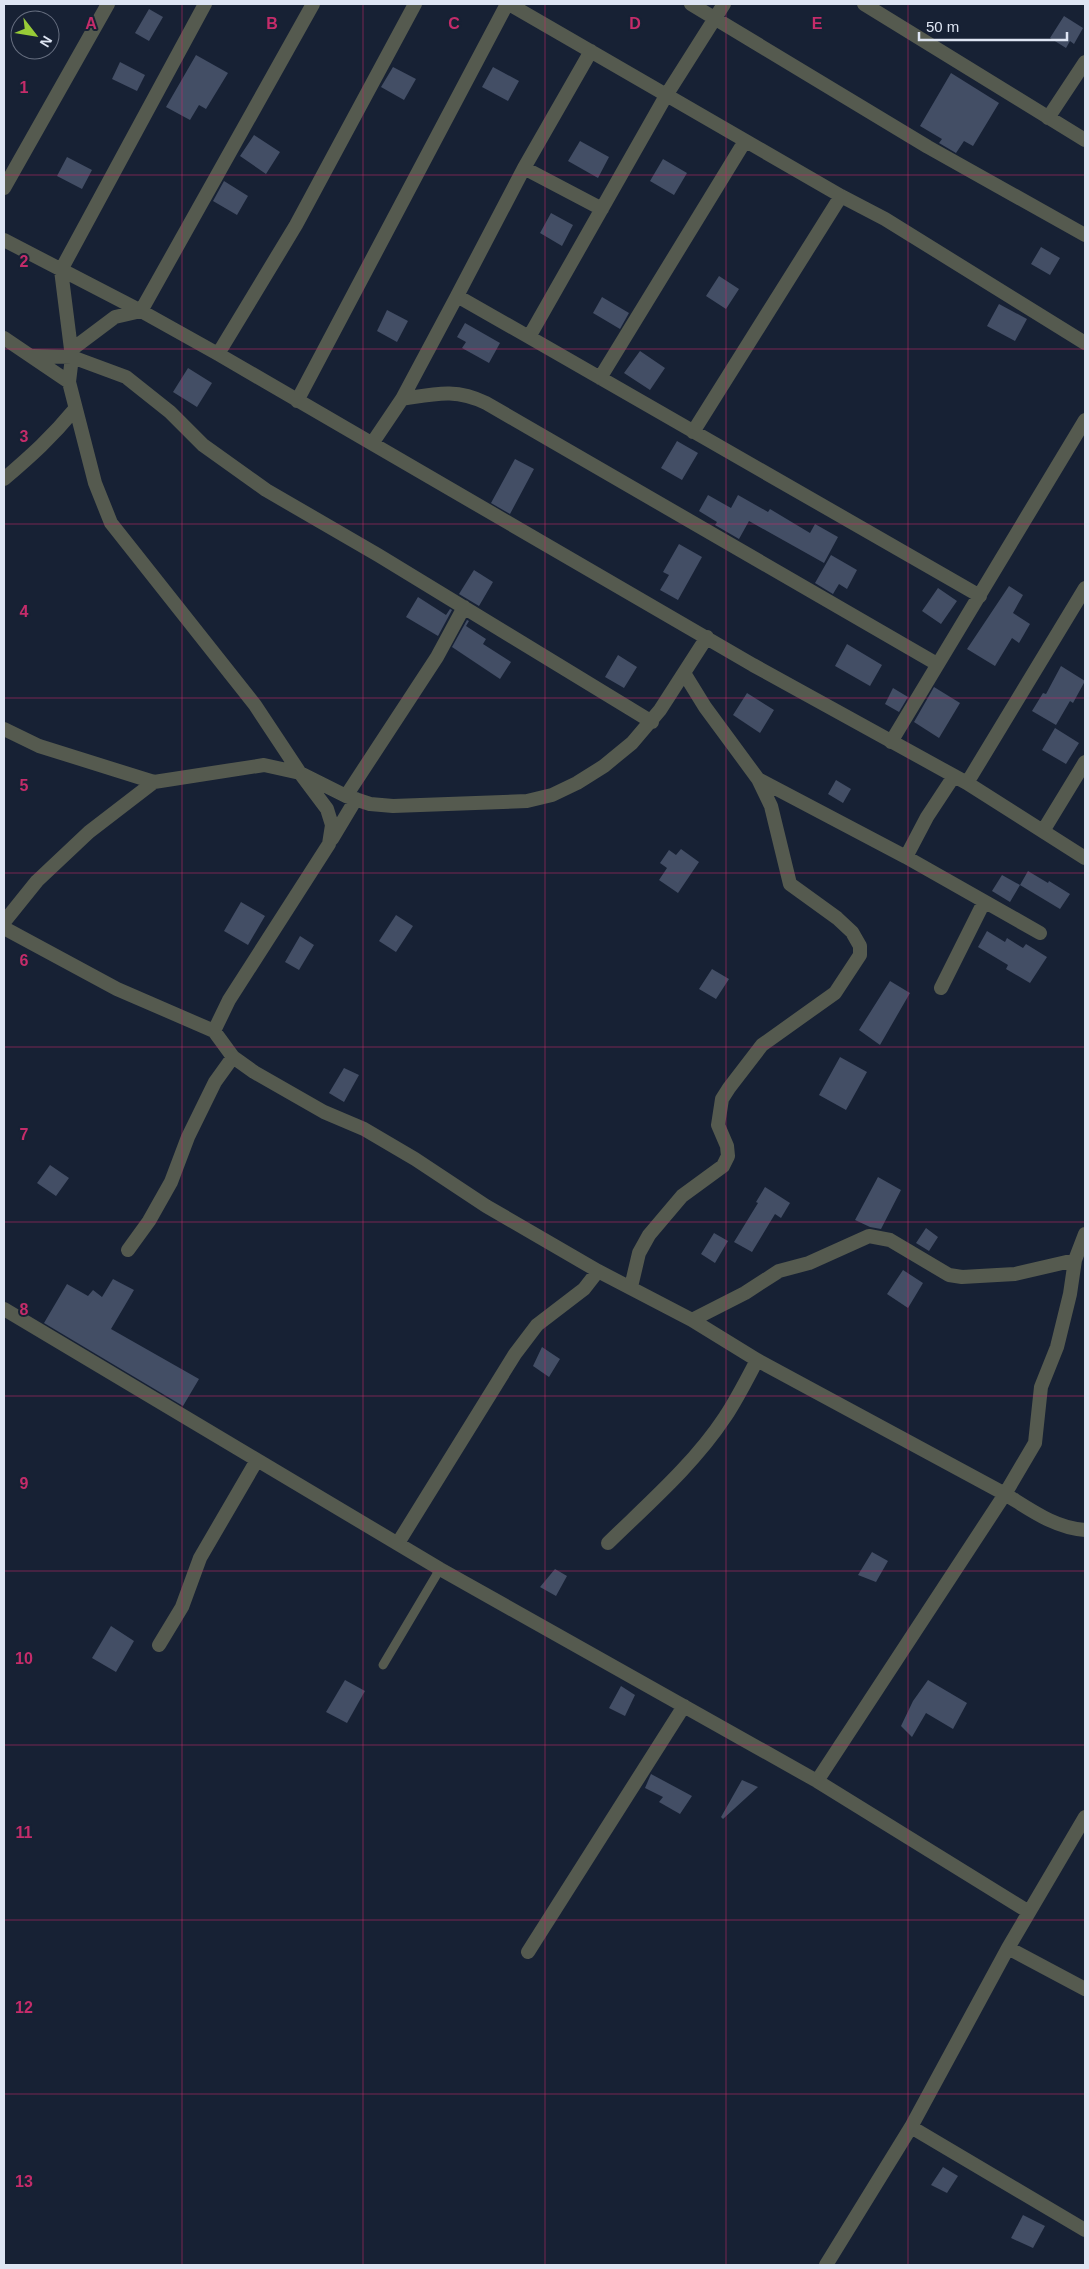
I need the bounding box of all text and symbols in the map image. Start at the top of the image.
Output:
north arrow [10,10,60,60]
scale bar [919,10,1066,42]
text: A [85,15,97,32]
text: B [266,15,278,32]
text: C [448,15,460,32]
text: D [629,15,641,32]
text: E [812,15,823,32]
text: 50 m [926,18,959,35]
text: N [37,33,56,50]
text: 1 [20,79,29,96]
text: 2 [20,253,29,270]
text: 3 [20,428,29,445]
text: 4 [20,603,29,620]
text: 5 [20,777,29,794]
text: 6 [20,952,29,969]
text: 7 [20,1126,29,1143]
text: 8 [20,1301,29,1318]
text: 9 [20,1475,29,1492]
text: 10 [15,1650,33,1667]
text: 11 [16,1824,33,1841]
text: 12 [15,1999,33,2016]
text: 13 [15,2173,33,2190]

